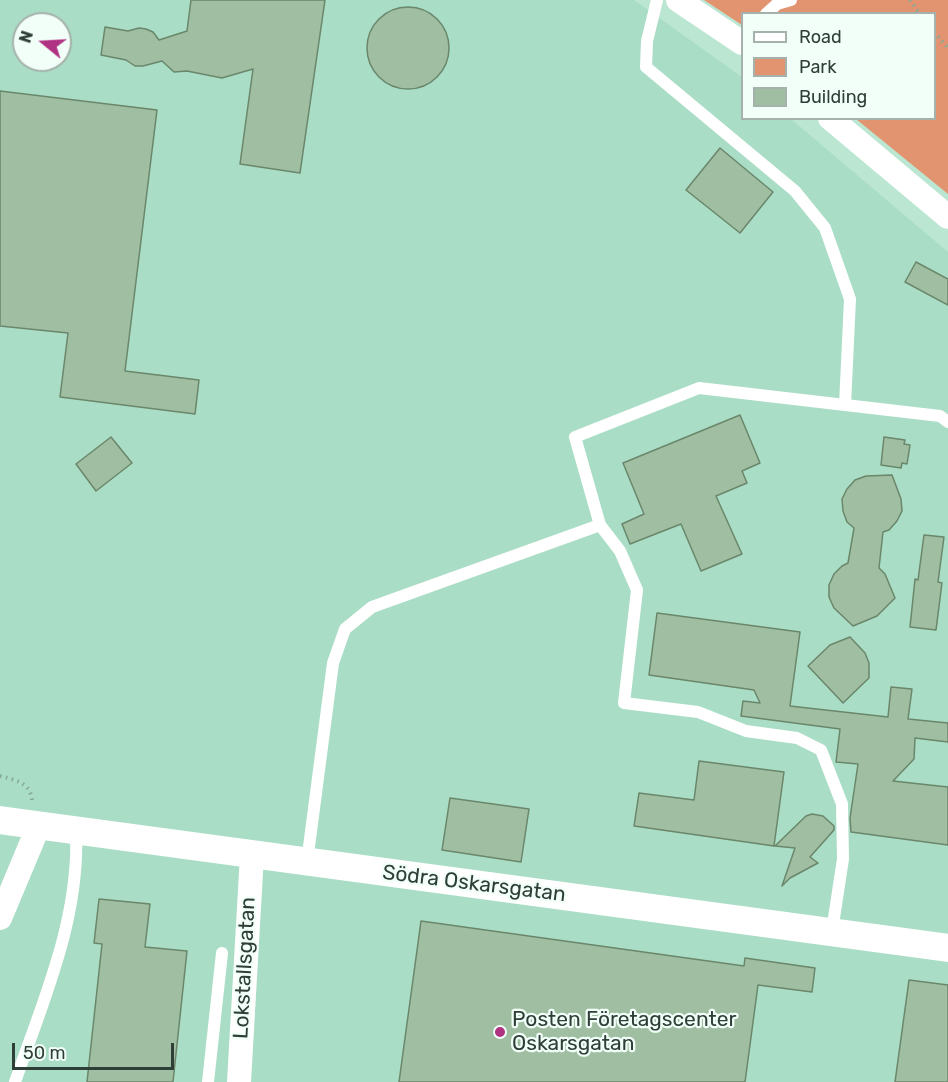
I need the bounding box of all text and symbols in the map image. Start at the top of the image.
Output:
north arrow [12,12,72,72]
legend [741,12,936,120]
text: Road [799,26,842,48]
text: N [15,28,37,45]
text: Park [799,56,836,78]
text: Building [799,86,867,108]
street label: Södra Oskarsgatan [381,860,567,908]
street label: Lokstallsgatan [229,896,261,1040]
place label: Posten Företagscenter Oskarsgatan [512,1007,736,1057]
marker: Posten Företagscenter Oskarsgatan [493,1025,507,1039]
scale bar [15,1031,177,1069]
text: 50 m [23,1042,66,1064]

